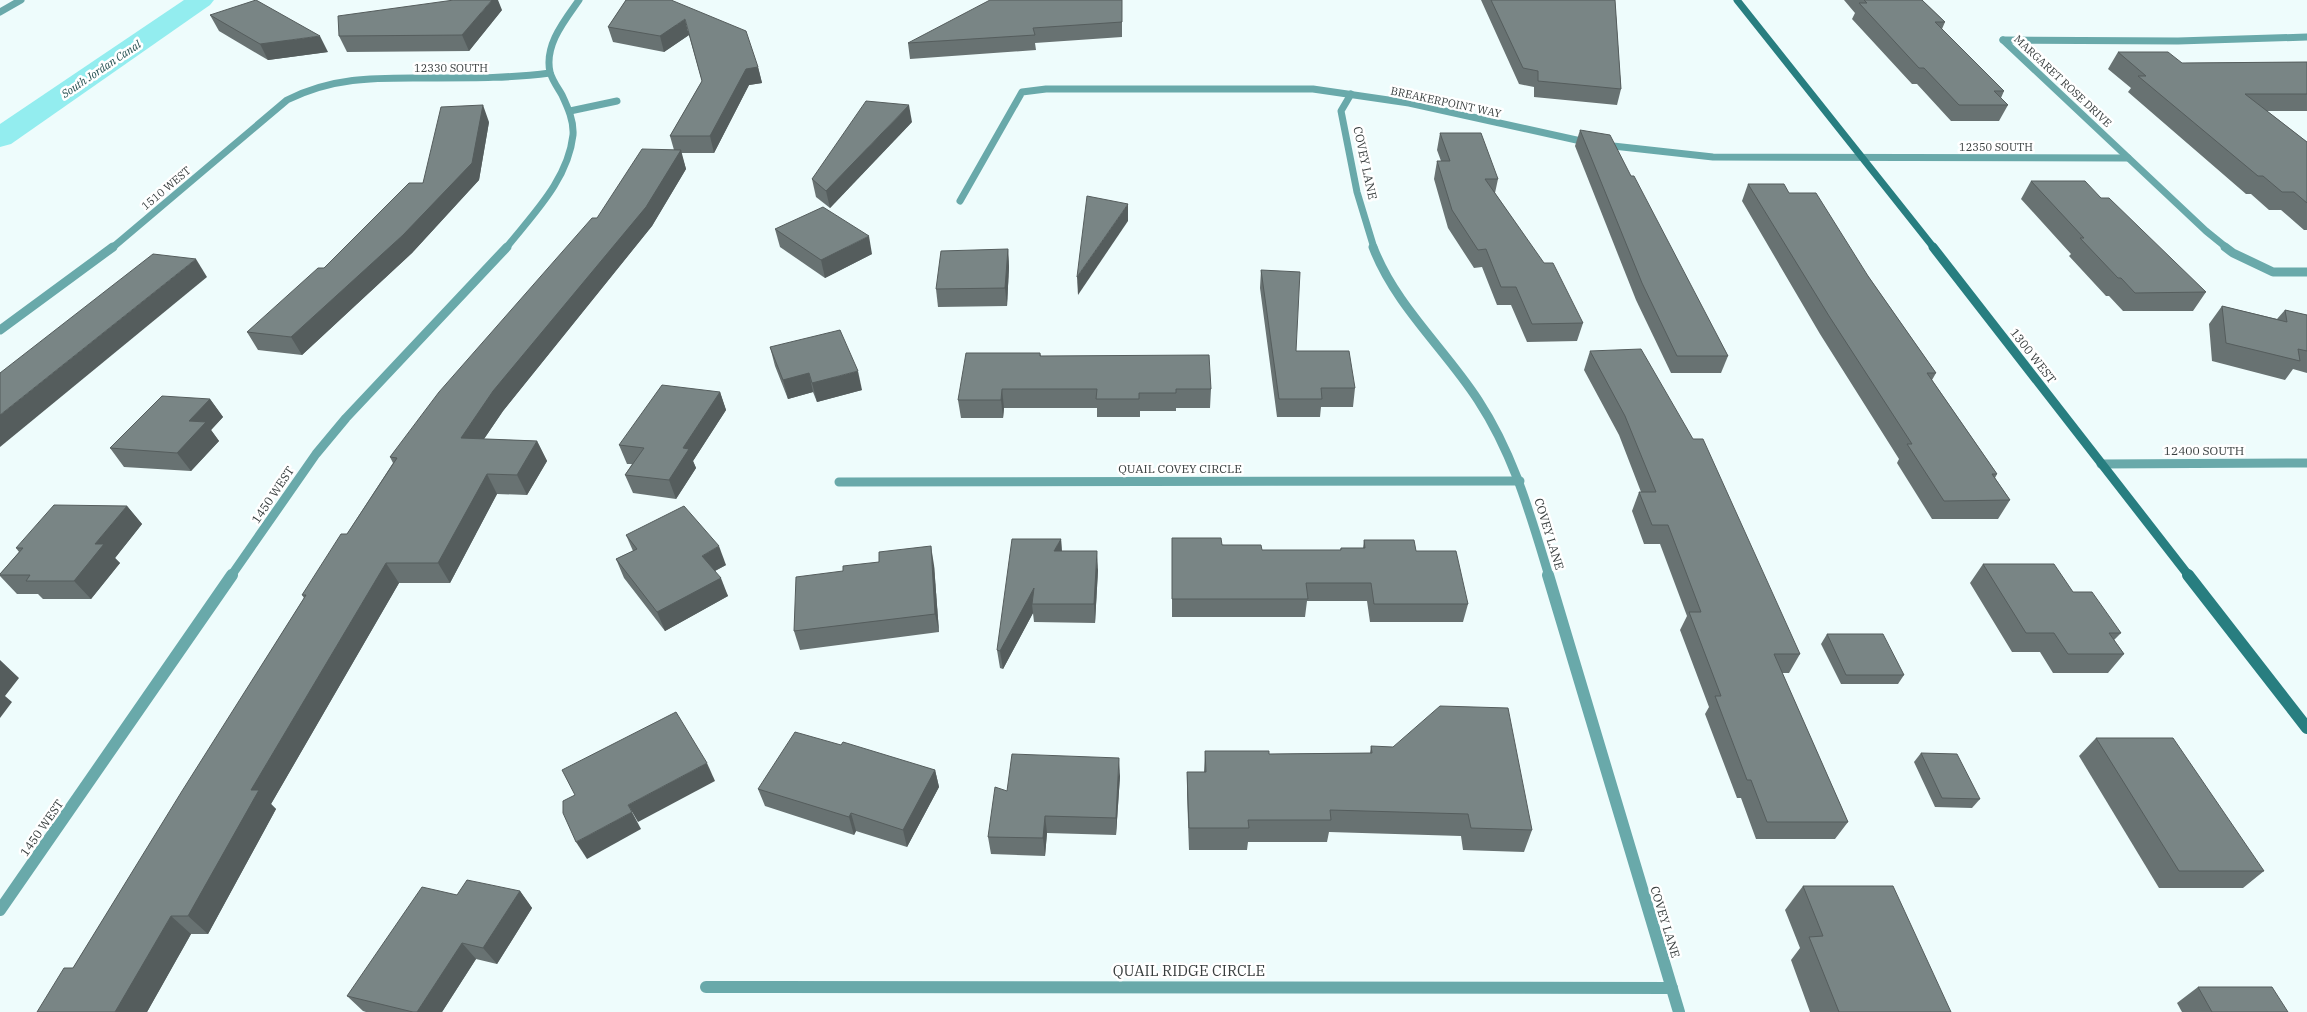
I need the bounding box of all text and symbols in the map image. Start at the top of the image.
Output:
street label: MARGARET ROSE DRIVE [2011,32,2115,130]
water label: South Jordan Canal [58,37,144,101]
street label: 12330 SOUTH [414,61,488,75]
street label: BREAKERPOINT WAY [1389,83,1503,121]
street label: COVEY LANE [1350,125,1381,201]
street label: 12350 SOUTH [1959,140,2033,154]
street label: 1510 WEST [138,163,194,213]
street label: 1300 WEST [2007,325,2060,386]
street label: 12400 SOUTH [2164,443,2244,458]
street label: QUAIL COVEY CIRCLE [1118,461,1242,476]
street label: 1450 WEST [248,463,297,526]
street label: COVEY LANE [1531,496,1568,572]
street label: 1450 WEST [17,796,67,859]
street label: COVEY LANE [1647,884,1684,960]
street label: QUAIL RIDGE CIRCLE [1113,961,1265,980]

